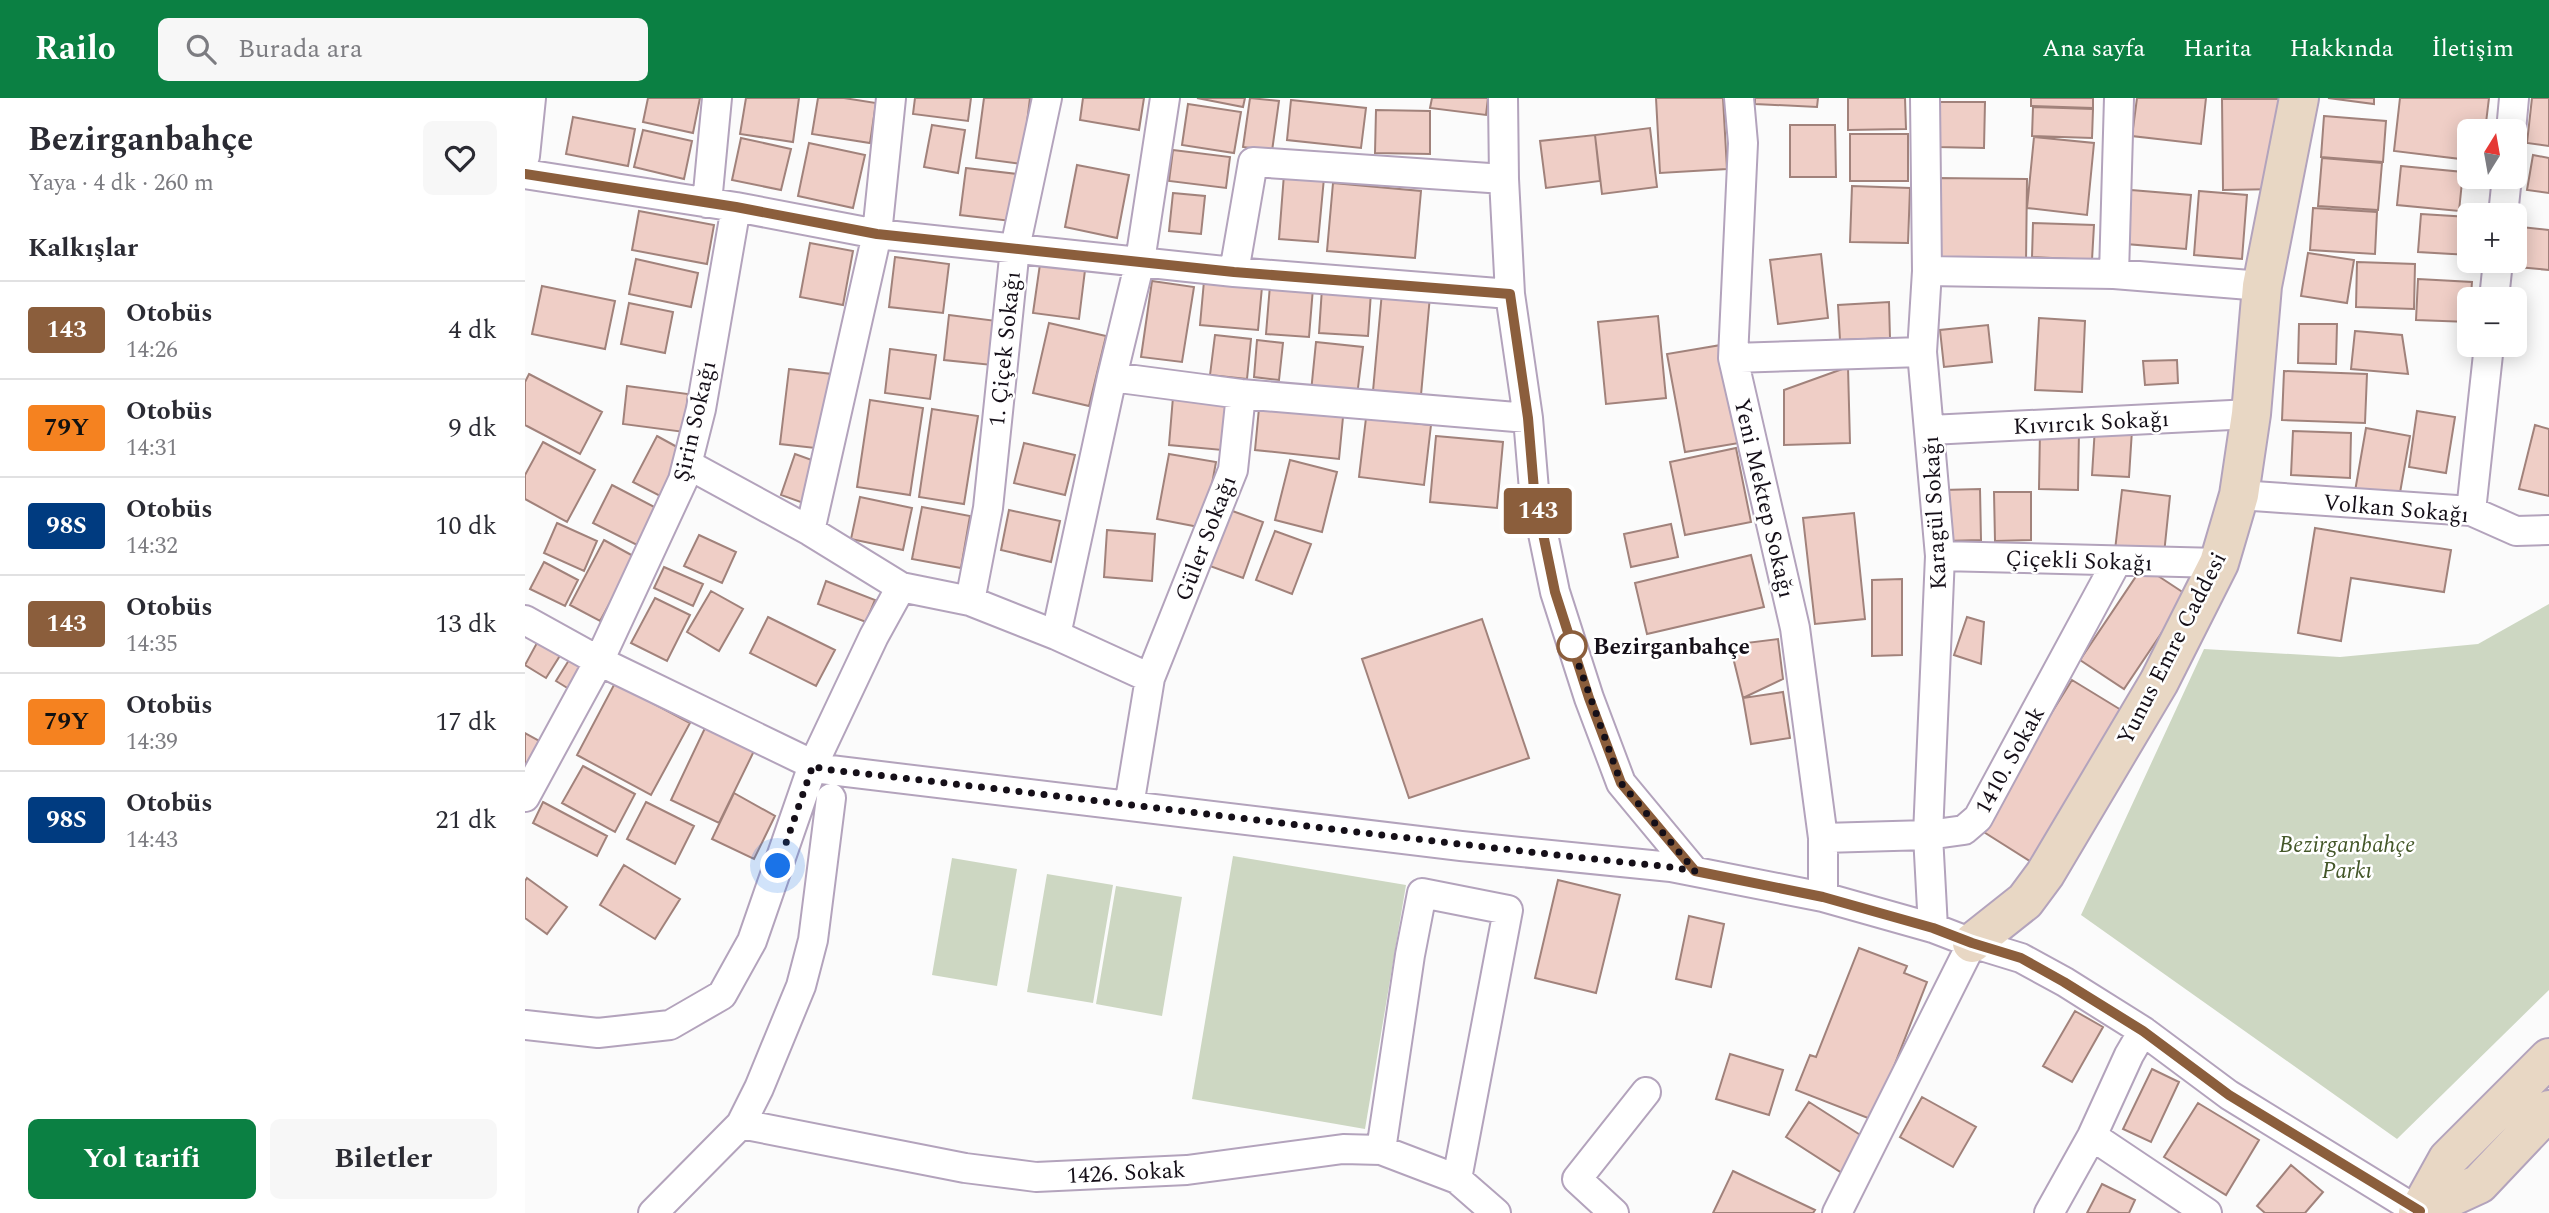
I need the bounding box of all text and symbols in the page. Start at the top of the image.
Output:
search box [158,18,648,81]
text: Railo [35,24,116,74]
text: Burada ara [238,29,363,69]
icon: search [182,30,220,68]
text: Ana sayfa [2042,31,2145,67]
text: Harita [2183,31,2252,67]
text: Hakkında [2290,31,2393,67]
text: İletişim [2431,31,2514,67]
text: Bezirganbahçe [28,115,253,165]
north arrow [2457,119,2527,189]
map controls [2457,119,2527,357]
button: heart [423,121,497,195]
text: Yaya · 4 dk · 260 m [28,166,214,201]
button: + [2457,203,2527,273]
text: Kalkışlar [28,228,138,268]
street label: 1. Çiçek Sokağı [980,270,1031,429]
button: − [2457,287,2527,357]
text: Otobüs [126,293,213,333]
text: 4 dk [448,310,497,350]
text: 143 [46,312,87,348]
text: 14:26 [126,333,178,368]
street label: Şirin Sokağı [665,357,726,485]
text: Otobüs [126,391,213,431]
street label: Yeni Mektep Sokağı [1724,395,1804,602]
street label: Kıvırcık Sokağı [2012,402,2170,445]
text: 9 dk [448,408,497,448]
text: 79Y [44,410,89,446]
text: 14:31 [126,431,178,466]
street label: Karagül Sokağı [1914,435,1957,591]
street label: Güler Sokağı [1166,471,1246,606]
street label: Volkan Sokağı [2321,486,2470,533]
line badge: 143 [1498,488,1578,534]
text: Otobüs [126,489,213,529]
text: 143 [1518,493,1558,529]
text: 10 dk [435,506,497,546]
text: 98S [46,508,87,544]
text: 14:32 [126,529,178,564]
street label: Çiçekli Sokağı [2005,541,2153,582]
street label: Yunus Emre Caddesi [2108,546,2236,752]
text: Otobüs [126,587,213,627]
text: 13 dk [435,604,497,644]
text: 143 [46,606,87,642]
text: 14:35 [126,627,178,662]
place label: Bezirganbahçe [1593,630,1750,665]
marker: Bezirganbahçe [1557,631,1587,661]
text: Otobüs [126,685,213,725]
street label: 1410. Sokak [1966,700,2055,821]
text: 17 dk [435,702,497,742]
text: 79Y [44,704,89,740]
text: 14:39 [126,725,178,760]
text: Otobüs [126,783,213,823]
text: 21 dk [435,800,497,840]
text: 98S [46,802,87,838]
text: 14:43 [126,823,178,858]
park label: Bezirganbahçe Parkı [2279,828,2415,889]
your location [760,848,795,883]
button: Yol tarifi [28,1119,256,1199]
button: Biletler [270,1119,497,1199]
street label: 1426. Sokak [1066,1153,1187,1194]

